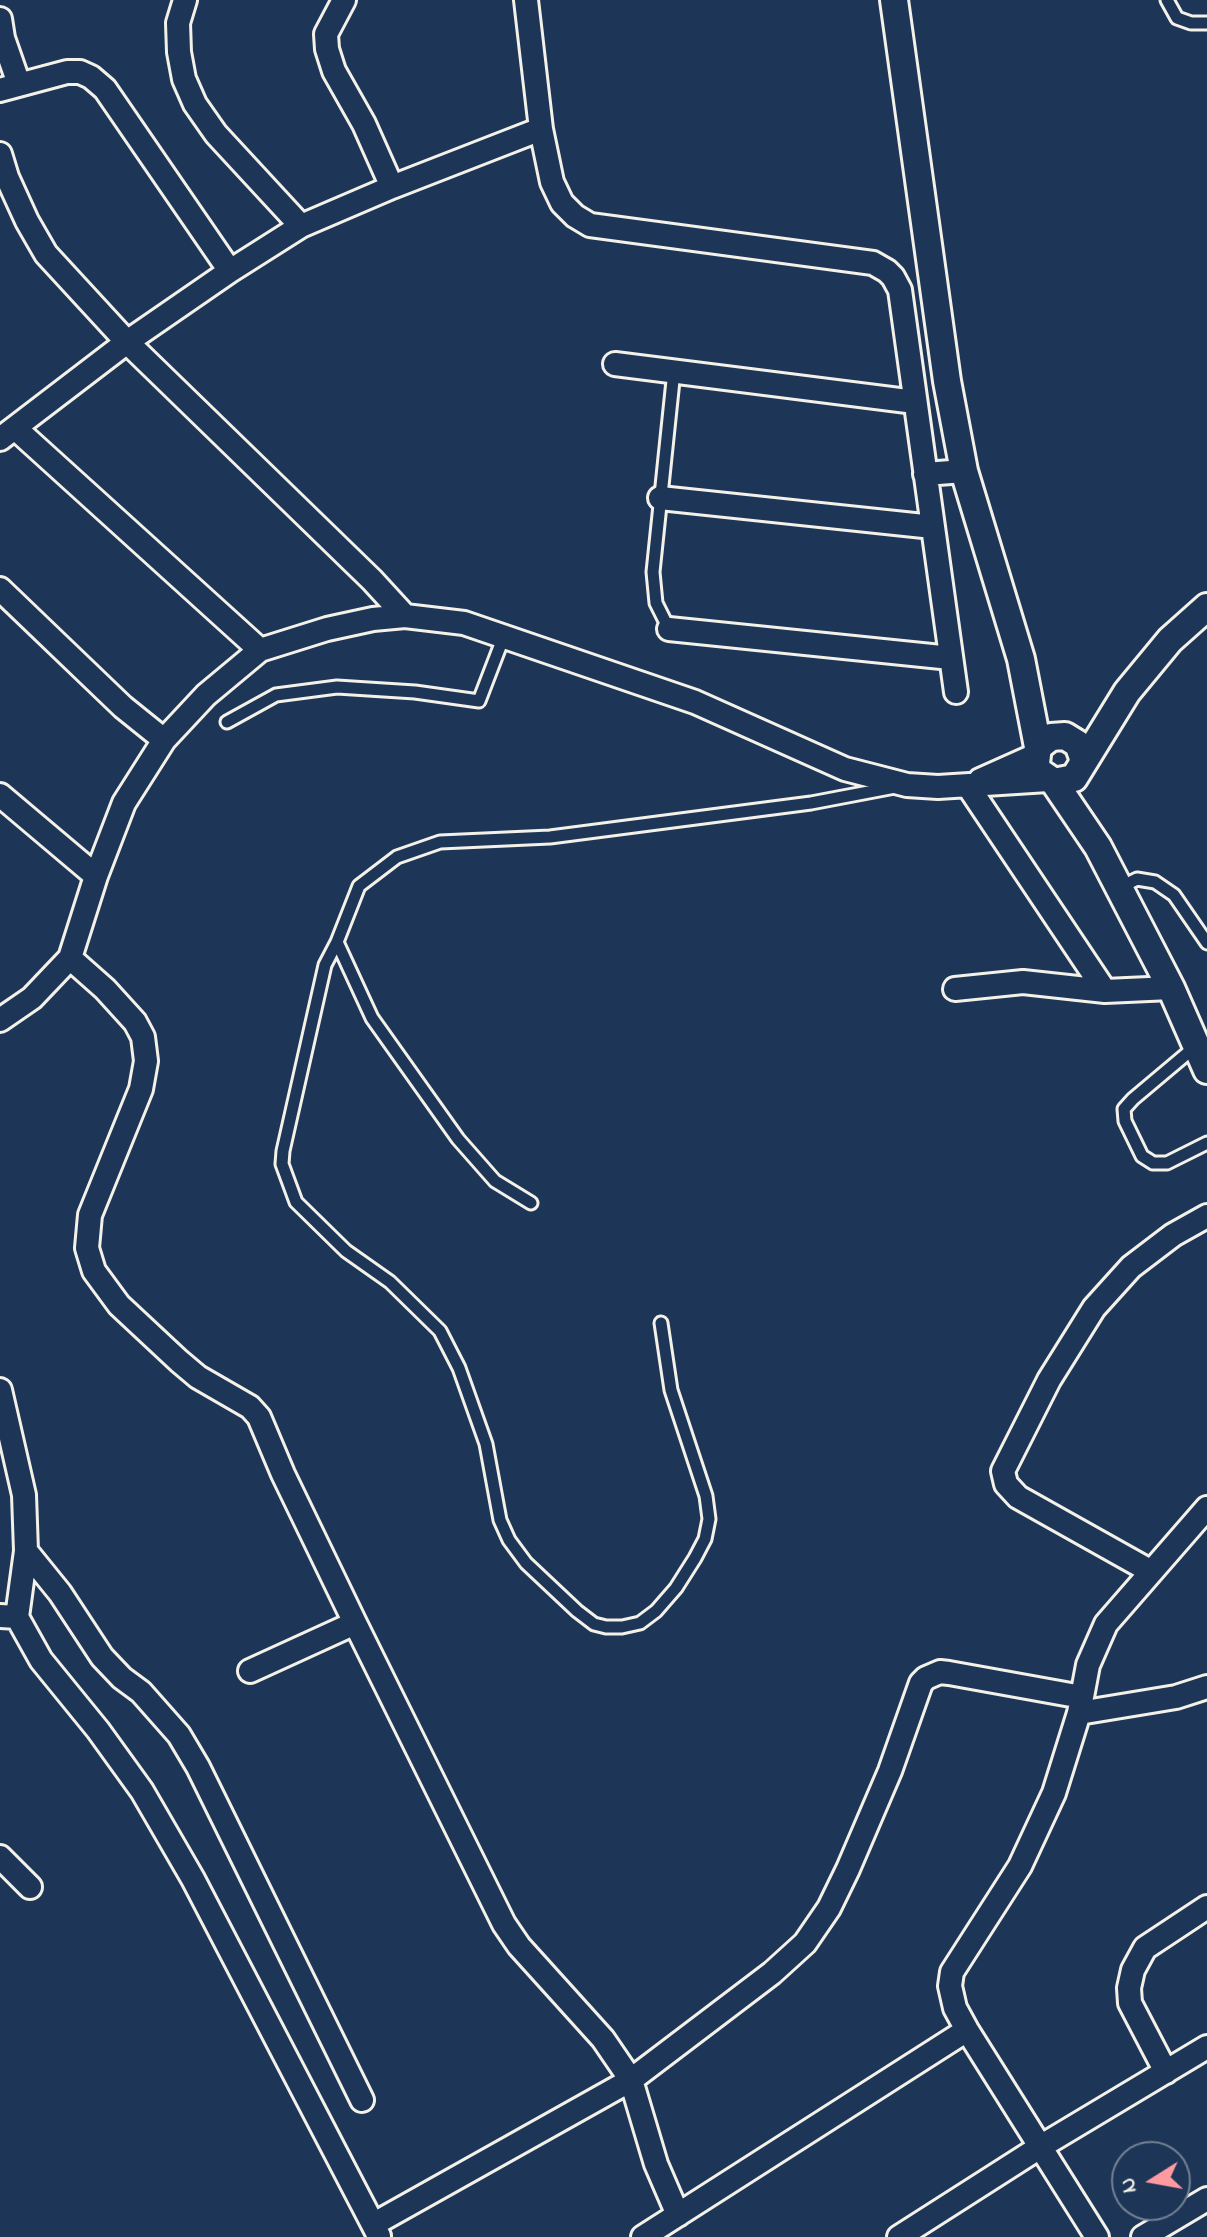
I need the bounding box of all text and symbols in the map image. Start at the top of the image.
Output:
north arrow [1111,2141,1191,2221]
text: N [1112,2175,1147,2196]

